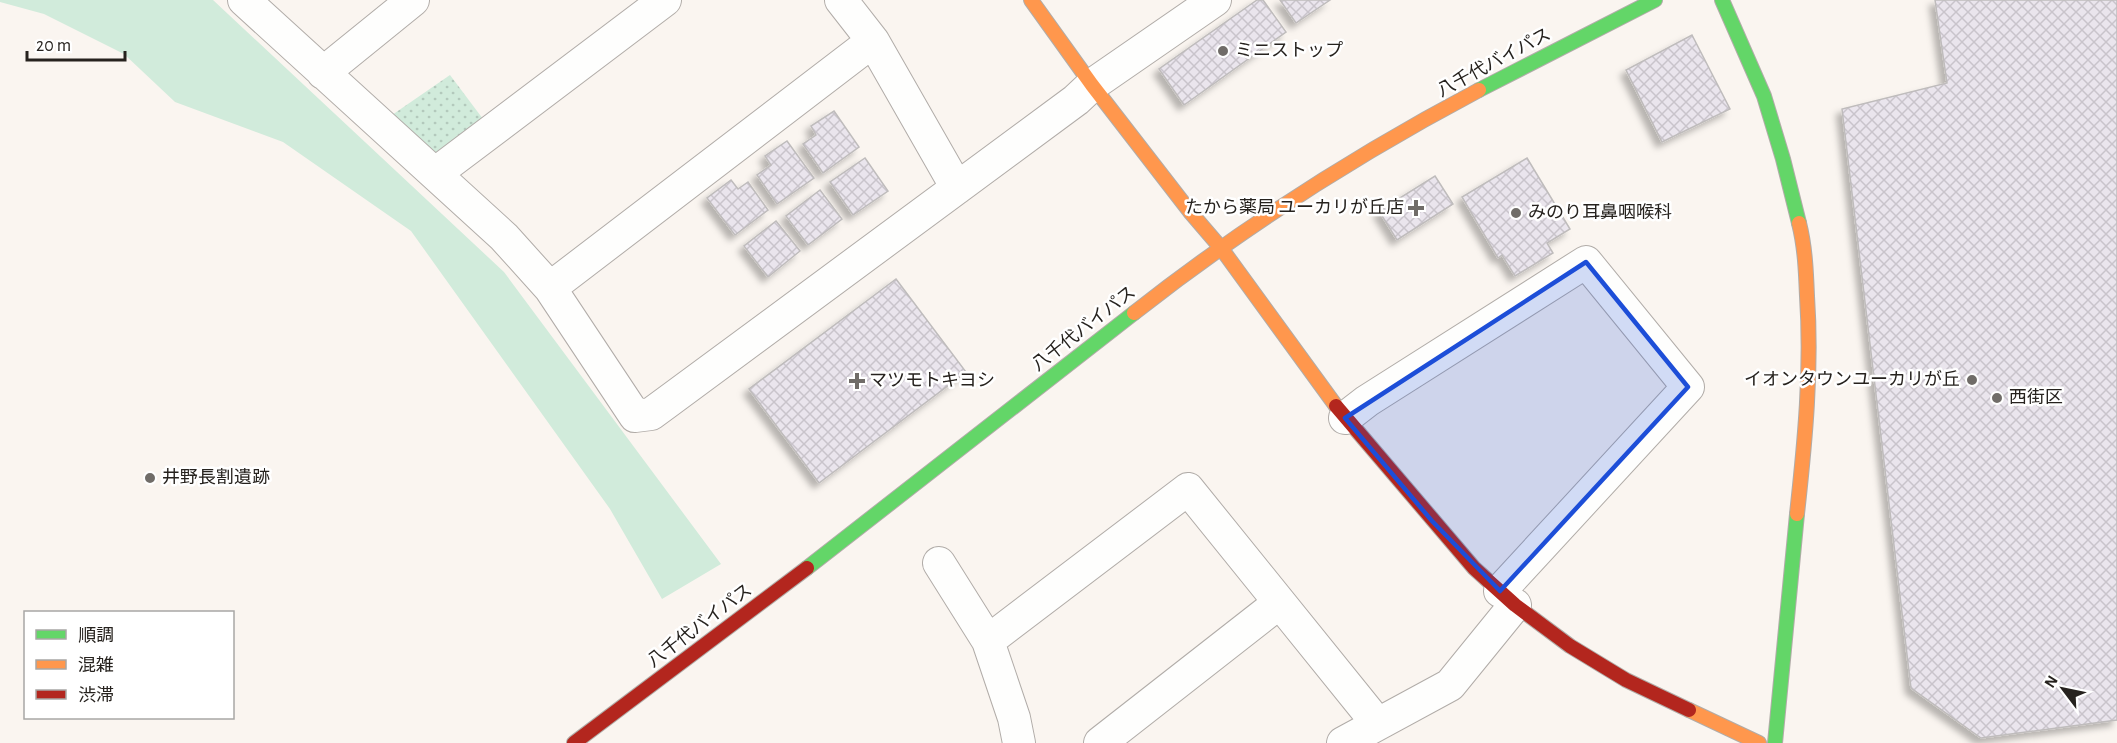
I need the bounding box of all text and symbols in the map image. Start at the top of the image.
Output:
scale bar [27,24,124,62]
street label: 八千代バイパス [1433,24,1554,100]
text: 20 m [36,37,71,55]
place label: ミニストップ [1235,41,1343,60]
marker: ミニストップ [1216,44,1230,58]
place label: たから薬局 ユーカリが丘店 [1185,197,1404,217]
marker: たから薬局 ユーカリが丘店 [1409,201,1423,215]
place label: みのり耳鼻咽喉科 [1528,202,1672,222]
marker: みのり耳鼻咽喉科 [1509,206,1523,220]
street label: 八千代バイパス [1028,282,1139,375]
place label: イオンタウンユーカリが丘 [1744,369,1960,389]
place label: マツモトキヨシ [869,371,995,390]
marker: イオンタウンユーカリが丘 [1965,373,1979,387]
marker: マツモトキヨシ [850,374,864,388]
place label: 西街区 [2009,387,2063,407]
marker: 西街区 [1990,391,2004,405]
place label: 井野長割遺跡 [162,467,270,487]
marker: 井野長割遺跡 [143,471,157,485]
street label: 八千代バイパス [643,579,756,671]
legend [24,611,234,719]
text: 順調 [78,627,114,645]
text: 混雑 [78,655,114,675]
north arrow [2033,659,2093,719]
text: N [2041,673,2061,691]
text: 渋滞 [78,686,114,705]

